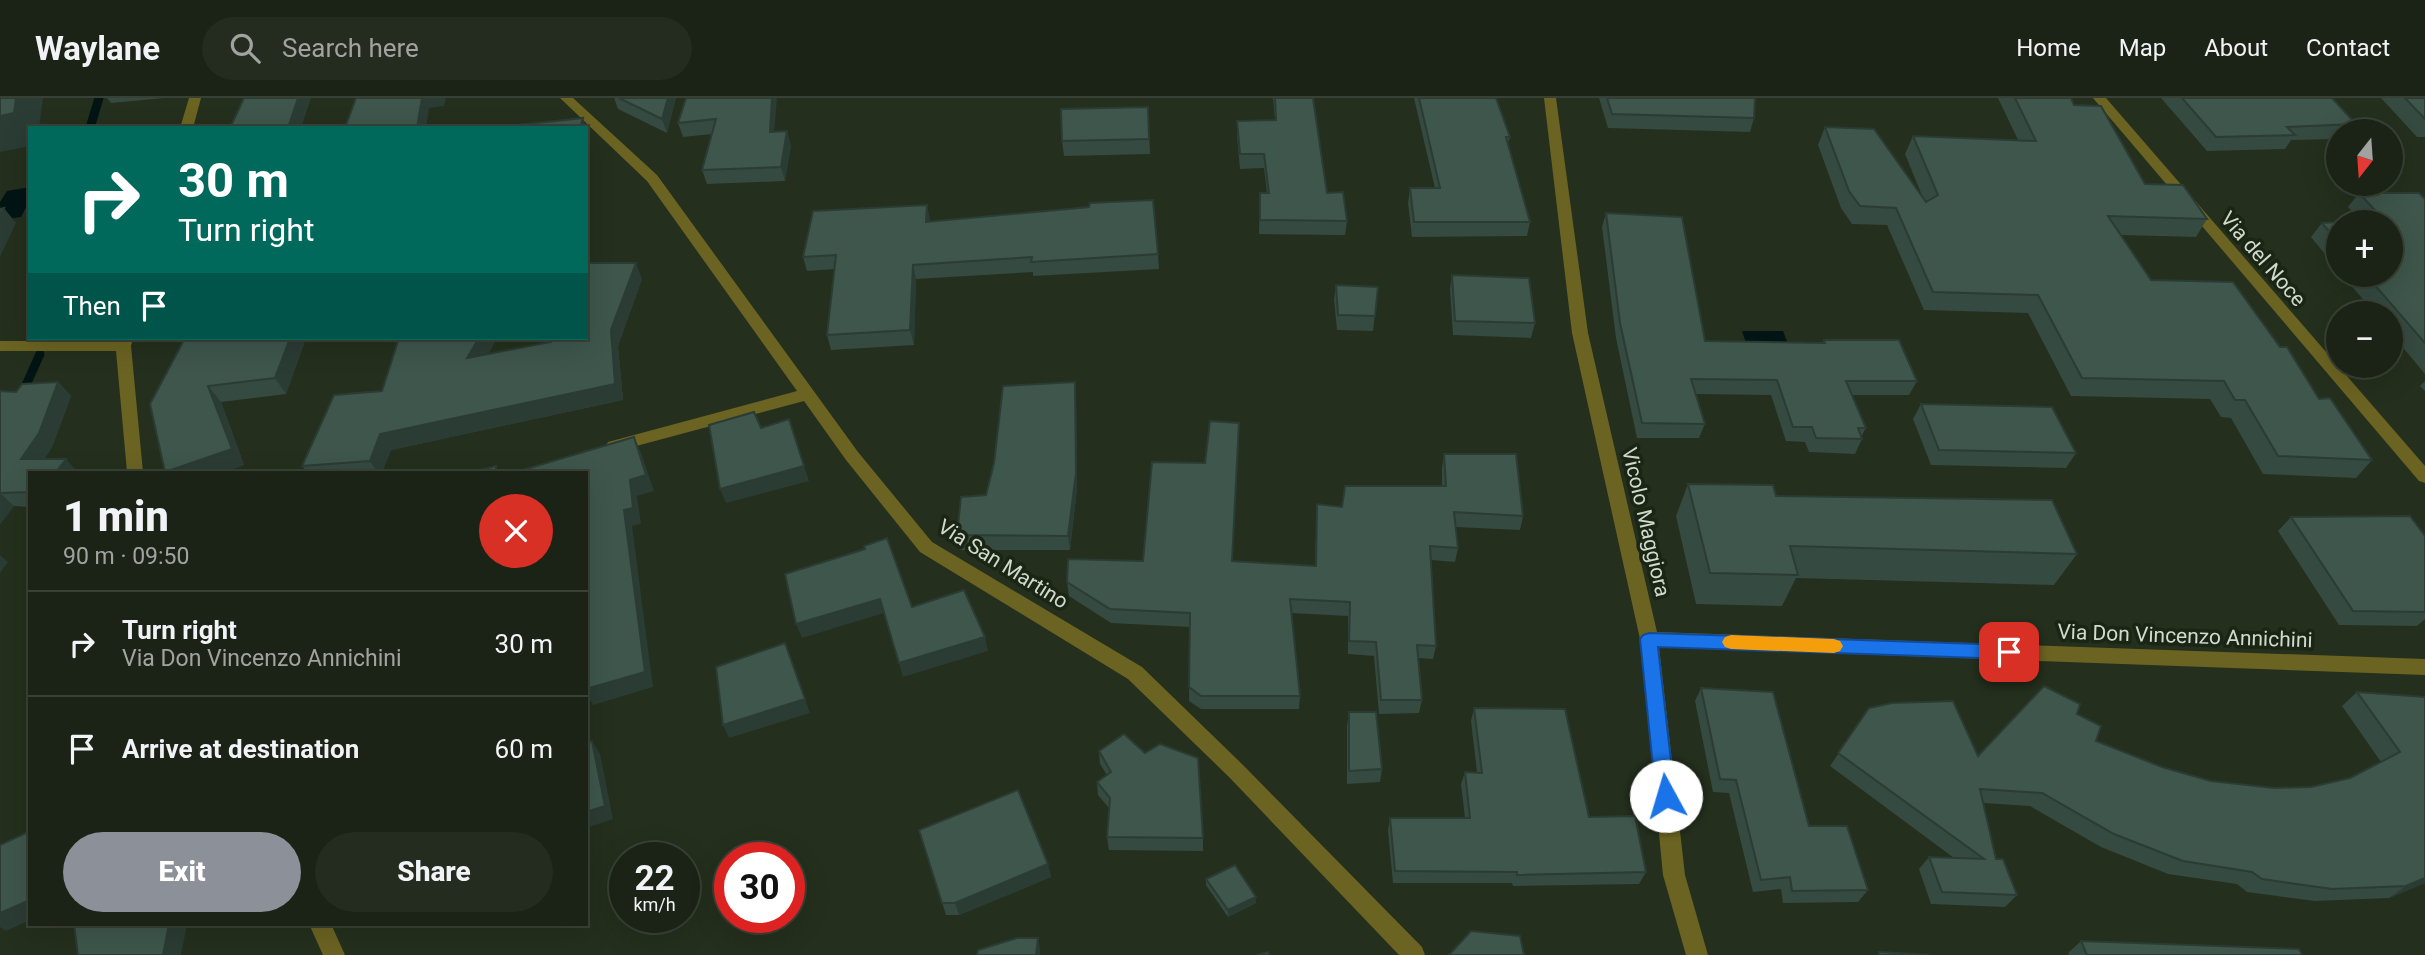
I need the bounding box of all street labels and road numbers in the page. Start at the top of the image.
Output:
street label: Via del Noce [2215,207,2311,311]
street label: Vicolo Maggiora [1617,445,1675,599]
street label: Via San Martino [934,514,1072,614]
street label: Via Don Vincenzo Annichini [2057,620,2313,652]

